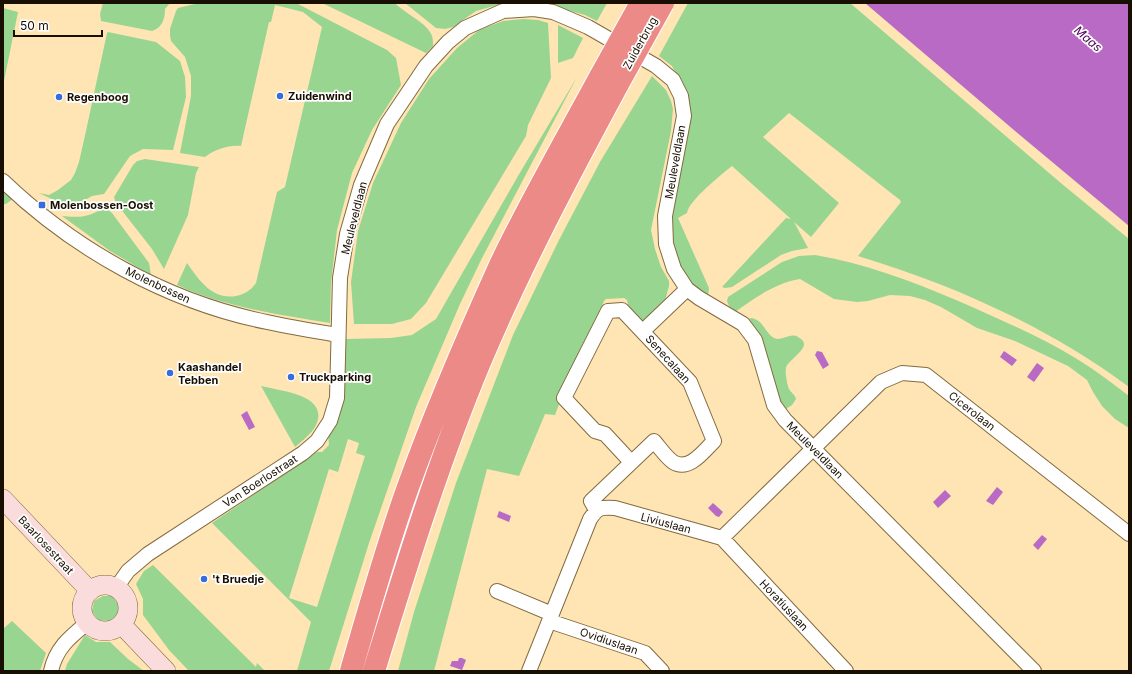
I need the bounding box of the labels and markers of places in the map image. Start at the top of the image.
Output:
place label: Zuidenwind [288,89,352,103]
place label: Regenboog [67,90,128,104]
marker: Zuidenwind [275,91,285,101]
marker: Regenboog [54,92,64,102]
place label: Molenbossen-Oost [50,198,153,212]
marker: Molenbossen-Oost [37,200,47,210]
place label: Kaashandel Tebben [178,360,241,387]
marker: Kaashandel Tebben [165,368,175,378]
place label: Truckparking [299,370,371,384]
marker: Truckparking [286,372,296,382]
place label: 't Bruedje [212,572,264,586]
marker: 't Bruedje [199,574,209,584]

